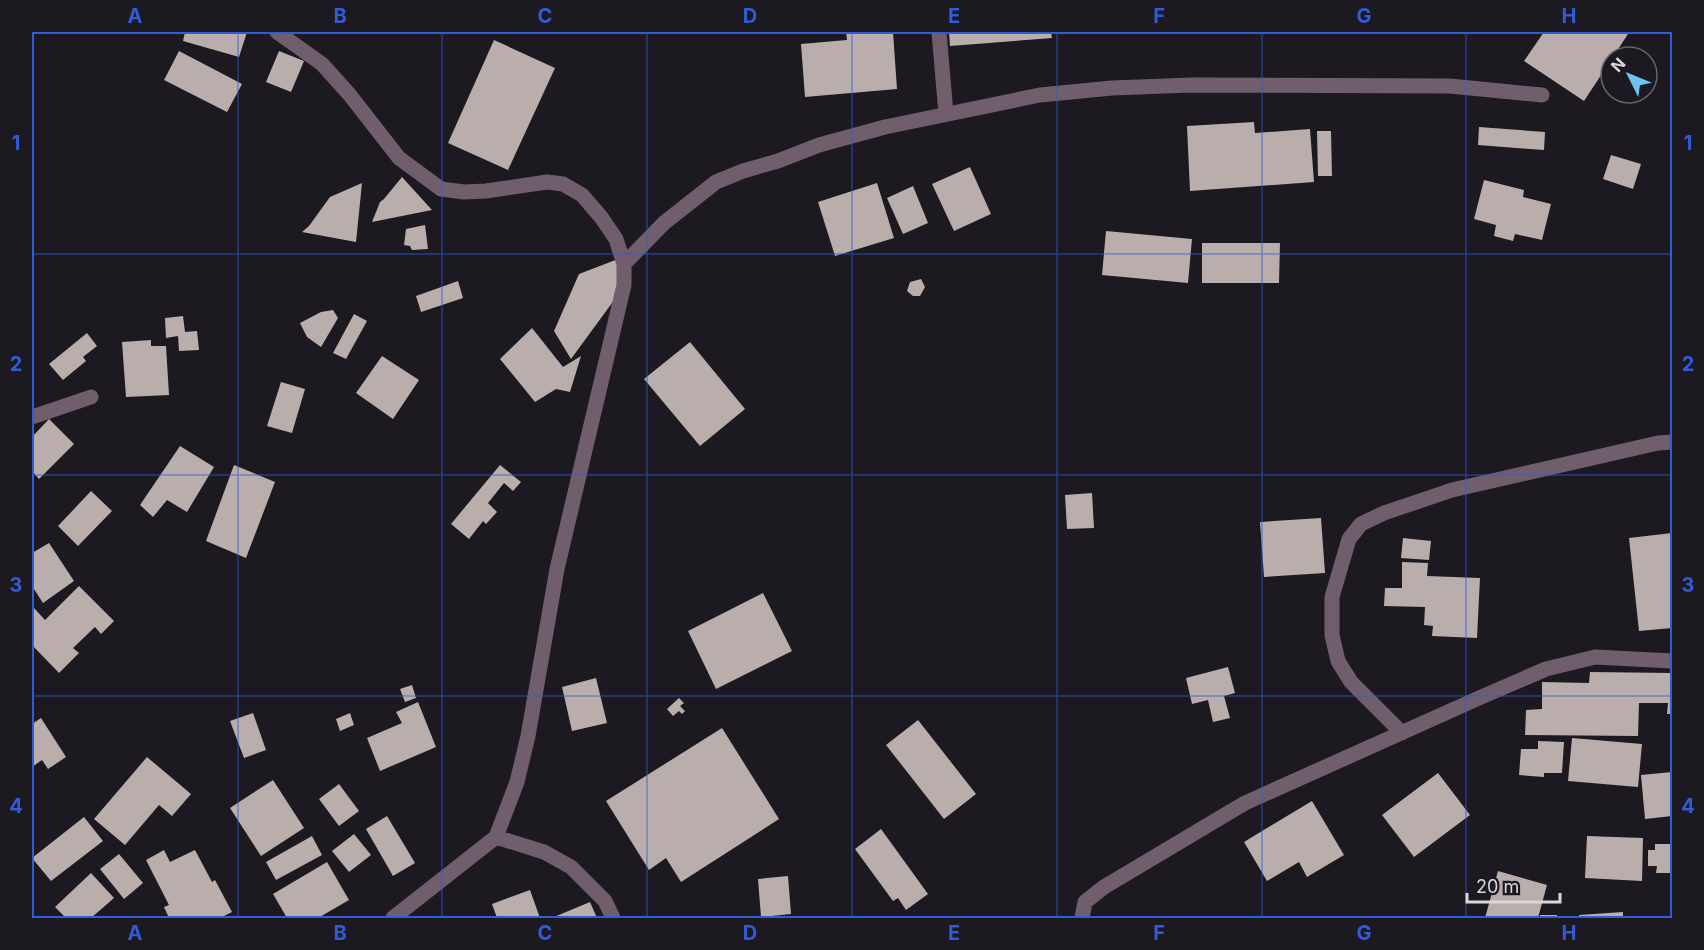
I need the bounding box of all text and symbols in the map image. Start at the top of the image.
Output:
text: A [128,4,143,28]
text: B [333,4,347,28]
text: C [538,4,552,28]
text: D [743,4,757,28]
text: E [948,4,960,28]
text: F [1153,4,1165,28]
text: G [1356,4,1372,28]
text: H [1562,4,1576,28]
north arrow [1599,45,1659,105]
text: N [1607,53,1630,76]
text: 1 [12,131,20,155]
text: 1 [1684,131,1692,155]
text: 2 [10,352,22,376]
text: 2 [1682,352,1694,376]
text: 3 [10,573,22,597]
text: 3 [1682,573,1694,597]
text: 4 [9,794,23,818]
text: 4 [1681,794,1695,818]
scale bar [1467,866,1560,904]
text: 20 m [1476,876,1519,897]
text: A [128,921,143,945]
text: B [333,921,347,945]
text: C [538,921,552,945]
text: D [743,921,757,945]
text: E [948,921,960,945]
text: F [1153,921,1165,945]
text: G [1356,921,1372,945]
text: H [1562,921,1576,945]

